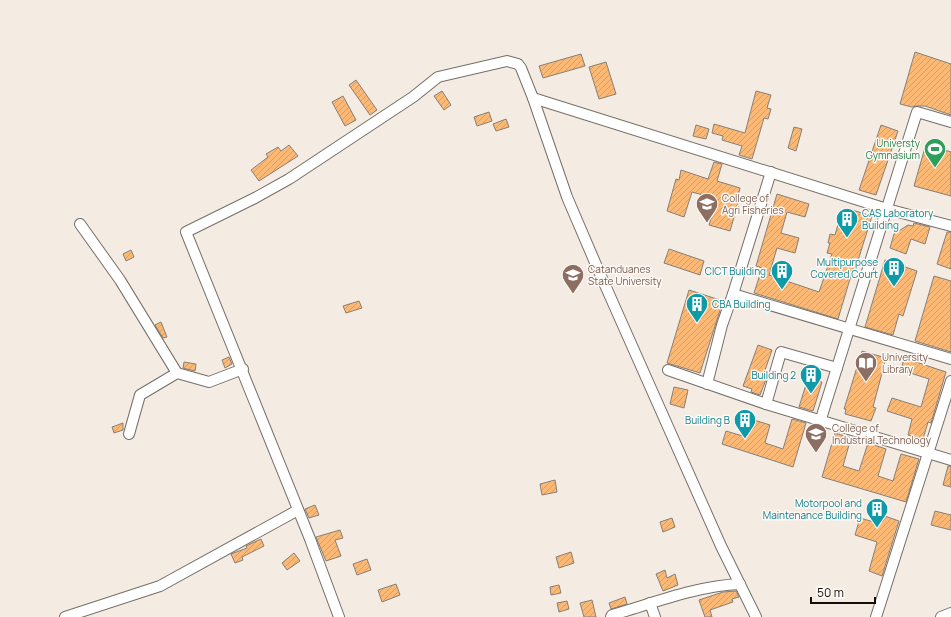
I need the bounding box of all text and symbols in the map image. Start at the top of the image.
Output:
place label: Universty Gymnasium [866,136,921,162]
sports icon: Universty Gymnasium [922,136,948,169]
school or university icon: College of Agri Fisheries [694,191,720,224]
place label: College of Agri Fisheries [722,191,784,217]
building icon: CAS Laboratory Building [834,206,860,239]
place label: CAS Laboratory Building [862,206,934,232]
place label: Multipurpose Covered Court [811,255,878,281]
building icon: Multipurpose Covered Court [881,255,907,288]
building icon: CICT Building [769,258,795,291]
school or university icon: Catanduanes State University [560,262,586,295]
place label: Catanduanes State University [588,262,662,288]
place label: CICT Building [705,264,766,278]
building icon: CBA Building [684,291,710,324]
place label: CBA Building [712,297,771,311]
library icon: University Library [853,350,879,383]
place label: University Library [882,350,929,376]
building icon: Building 2 [798,362,824,395]
place label: Building 2 [751,368,796,382]
building icon: Building B [732,407,758,440]
place label: Building B [685,413,730,427]
school or university icon: College of Industrial Technology [803,421,829,454]
place label: College of Industrial Technology [832,421,932,447]
place label: Motorpool and Maintenance Building [763,496,862,522]
building icon: Motorpool and Maintenance Building [864,496,890,529]
scale bar [811,579,875,605]
text: 50 m [817,584,844,601]

